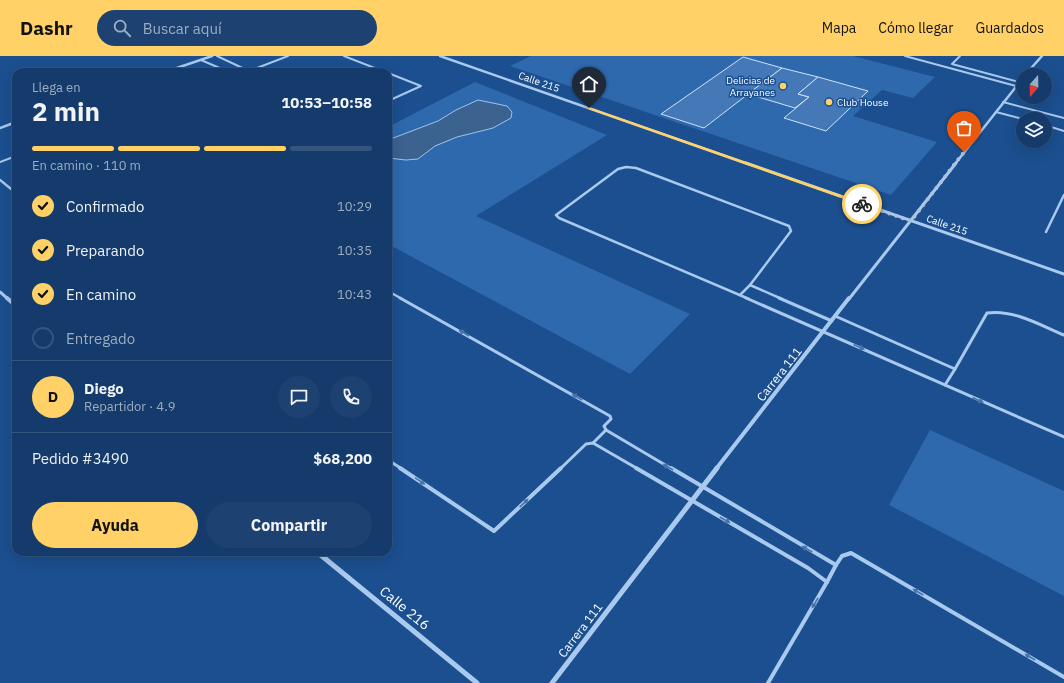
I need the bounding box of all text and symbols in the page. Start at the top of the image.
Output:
search box [97,10,377,46]
text: Dashr [20,16,73,40]
icon: search [111,17,133,39]
text: Buscar aquí [143,19,222,38]
text: Mapa [822,19,856,37]
text: Cómo llegar [878,19,953,37]
text: Guardados [975,19,1044,37]
pin [572,67,606,108]
north arrow [1016,68,1052,104]
map controls [1016,68,1052,148]
street label: Calle 215 [517,69,561,95]
icon: home [578,73,600,95]
place label: Delicias de Arrayanes [726,74,776,99]
text: Llega en [32,79,81,96]
marker: Delicias de Arrayanes [778,81,788,91]
text: 10:53–10:58 [281,93,372,112]
text: 2 min [32,94,100,128]
place label: Club House [837,96,889,109]
marker: Club House [824,97,834,107]
pin [947,111,981,152]
button: layers [1016,112,1052,148]
icon: bag [953,117,975,139]
text: En camino · 110 m [32,157,141,174]
courier [842,184,882,224]
icon: bike [851,193,873,215]
icon: check [32,195,54,217]
text: Confirmado [66,197,144,216]
text: 10:29 [337,198,372,215]
street label: Calle 215 [925,212,969,238]
icon: check [32,239,54,261]
text: Preparando [66,241,144,260]
text: 10:35 [337,242,372,259]
icon: check [32,283,54,305]
text: En camino [66,285,136,304]
text: 10:43 [337,286,372,303]
text: Entregado [66,329,135,348]
one-way arrow [458,330,470,336]
street label: Carrera 111 [753,344,805,404]
one-way arrow [854,345,866,351]
button: chat [278,376,320,418]
button: phone [330,376,372,418]
text: Diego [84,379,124,398]
text: D [48,387,58,406]
one-way arrow [571,394,583,401]
one-way arrow [973,397,985,403]
text: Repartidor · 4.9 [84,398,175,415]
text: Pedido #3490 [32,449,129,468]
text: $68,200 [313,449,372,468]
one-way arrow [663,463,673,471]
one-way arrow [415,477,425,485]
one-way arrow [519,499,529,508]
button: Ayuda [32,502,198,548]
button: Compartir [206,502,372,548]
one-way arrow [719,517,730,524]
one-way arrow [802,545,813,552]
street label: Calle 216 [376,582,434,634]
one-way arrow [912,588,924,595]
one-way arrow [811,598,819,608]
street label: Carrera 111 [555,600,605,660]
one-way arrow [1024,654,1036,661]

